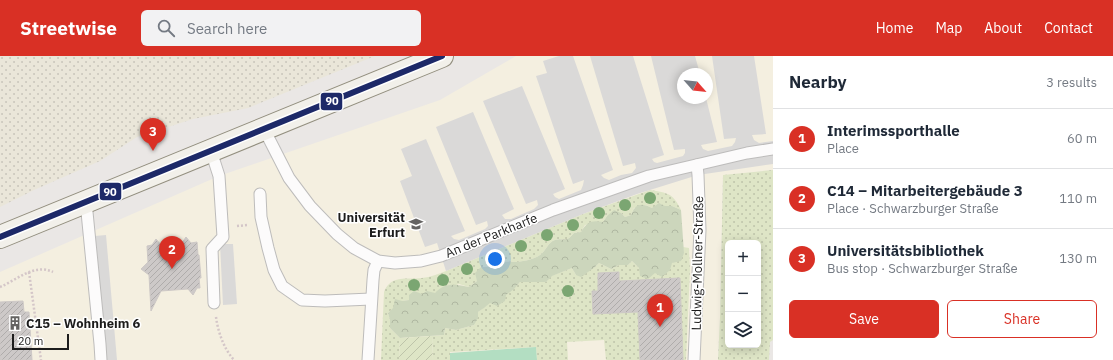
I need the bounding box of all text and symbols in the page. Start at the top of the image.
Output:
search box [141,10,421,46]
text: Streetwise [20,16,117,40]
icon: search [155,17,177,39]
text: Search here [187,19,267,38]
text: Home [876,19,913,37]
text: Map [935,19,962,37]
text: About [984,19,1022,37]
text: Contact [1044,19,1093,37]
north arrow [677,68,713,104]
text: Nearby [789,71,847,93]
text: 3 results [1046,74,1097,91]
line badge: 90 [320,92,343,111]
text: 90 [325,94,339,108]
pin: 3 [140,118,166,151]
text: Interimssporthalle [827,121,960,140]
text: 1 [798,130,806,147]
text: 60 m [1067,130,1097,147]
text: Place [827,140,859,157]
text: C14 – Mitarbeitergebäude 3 [827,181,1023,200]
line badge: 90 [99,182,122,201]
text: 90 [103,185,117,199]
text: 2 [798,190,806,207]
text: 110 m [1059,190,1097,207]
street label: Ludwig-Mollner-Straße [688,196,707,330]
text: Place · Schwarzburger Straße [827,200,999,217]
place label: Universität Erfurt [338,209,405,241]
street label: An der Parkharfe [443,209,540,262]
school or university icon: Universität Erfurt [408,216,424,232]
pin: 2 [159,236,185,269]
map controls [725,240,761,348]
button: + [725,240,761,276]
text: Universitätsbibliothek [827,241,984,260]
your location [485,249,505,269]
text: 3 [798,250,806,267]
text: 130 m [1059,250,1097,267]
text: Bus stop · Schwarzburger Straße [827,260,1018,277]
button: − [725,276,761,312]
pin: 1 [647,294,673,327]
button: Save [789,300,939,338]
button: Share [947,300,1097,338]
button: layers [725,312,761,348]
building icon: C15 – Wohnheim 6 [7,315,23,331]
place label: C15 – Wohnheim 6 [26,315,140,332]
scale bar [12,332,69,351]
text: 20 m [18,334,43,348]

